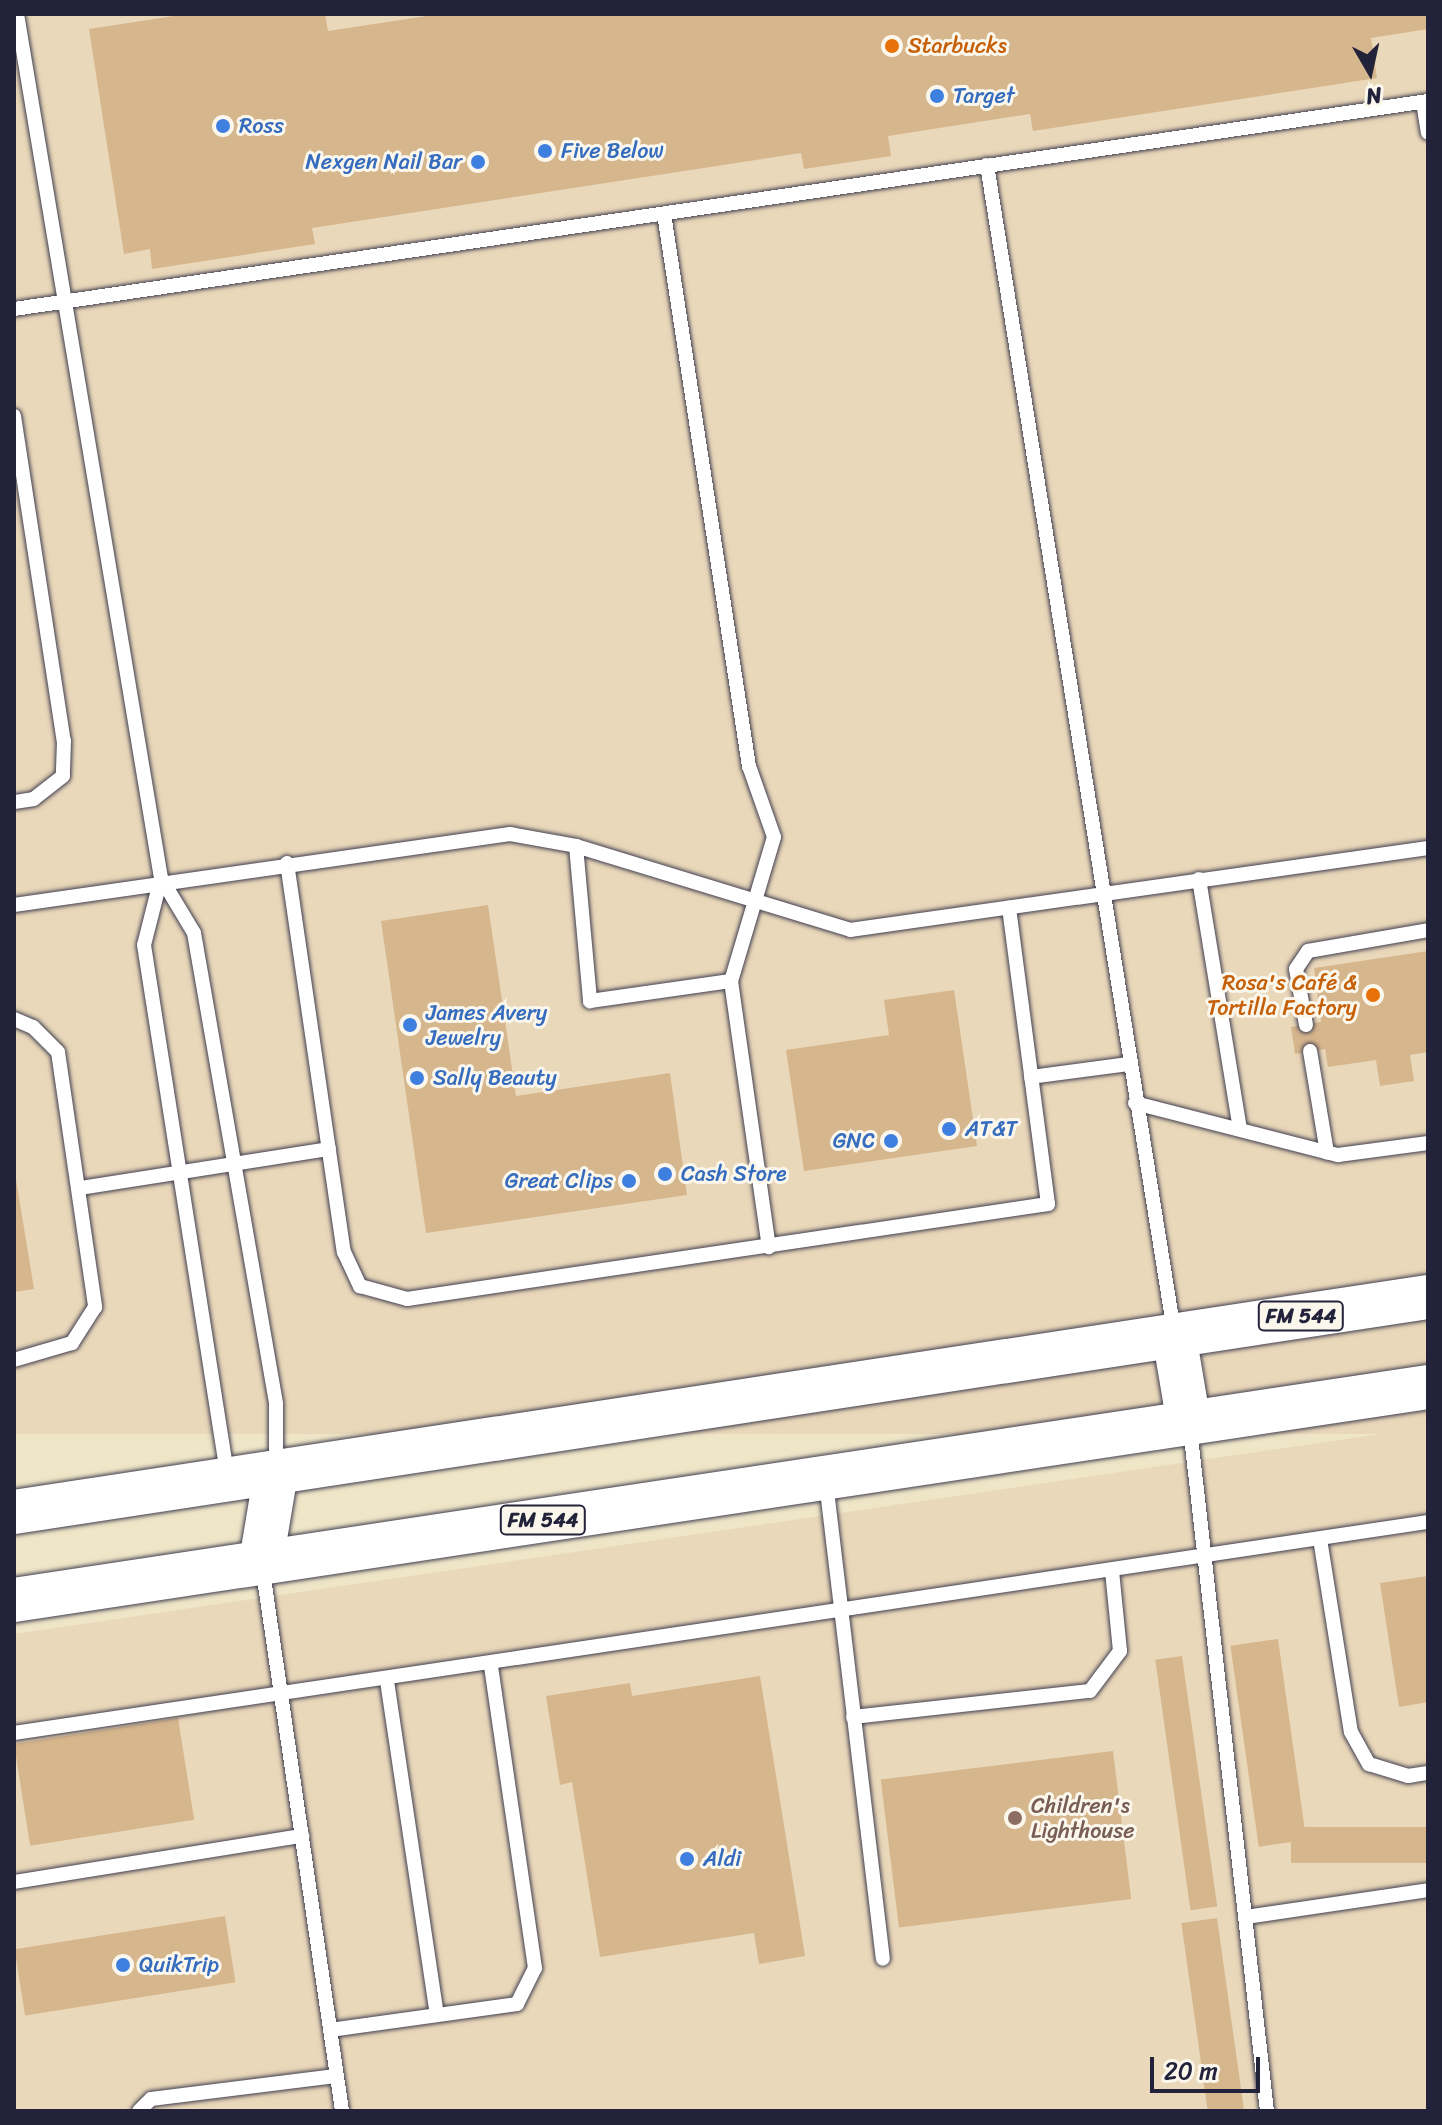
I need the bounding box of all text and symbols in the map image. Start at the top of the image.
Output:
north arrow [1330,32,1410,112]
place label: Starbucks [908,33,1007,59]
marker: Starbucks [883,37,901,55]
text: N [1363,76,1384,117]
place label: Target [953,83,1015,109]
marker: Target [928,87,946,105]
place label: Ross [239,113,284,139]
marker: Ross [214,117,232,135]
place label: Five Below [561,138,664,164]
marker: Five Below [536,142,554,160]
place label: Nexgen Nail Bar [306,149,462,175]
marker: Nexgen Nail Bar [469,153,487,171]
place label: Rosa's Café & Tortilla Factory [1206,969,1357,1020]
marker: Rosa's Café & Tortilla Factory [1364,986,1382,1004]
place label: James Avery Jewelry [426,999,548,1050]
marker: James Avery Jewelry [401,1016,419,1034]
place label: Sally Beauty [433,1065,556,1091]
marker: Sally Beauty [408,1069,426,1087]
place label: AT&T [965,1116,1017,1142]
marker: AT&T [940,1120,958,1138]
place label: GNC [833,1128,875,1154]
marker: GNC [882,1132,900,1150]
place label: Cash Store [681,1161,788,1187]
marker: Cash Store [656,1165,674,1183]
place label: Great Clips [506,1168,613,1194]
marker: Great Clips [620,1172,638,1190]
road number: FM 544 [1257,1300,1345,1332]
road number: FM 544 [499,1504,587,1536]
place label: Children's Lighthouse [1031,1792,1135,1844]
marker: Children's Lighthouse [1006,1809,1024,1827]
place label: Aldi [703,1846,741,1872]
marker: Aldi [678,1850,696,1868]
place label: QuikTrip [139,1952,219,1978]
marker: QuikTrip [114,1956,132,1974]
scale bar [1154,2041,1264,2091]
text: 20 m [1164,2050,1218,2092]

